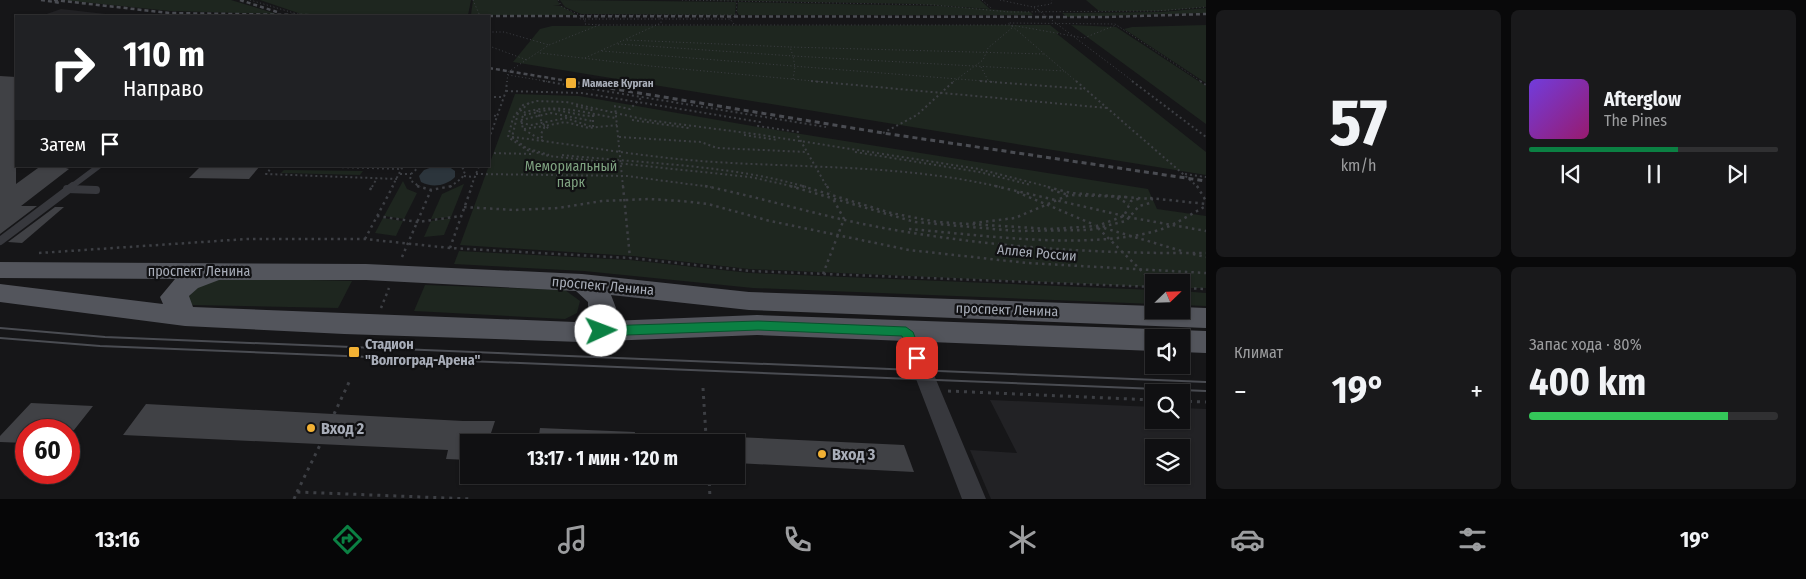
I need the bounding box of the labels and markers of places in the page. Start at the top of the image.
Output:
marker: Мамаев Курган [564,76,578,90]
place label: Мамаев Курган [582,77,654,90]
place label: Стадион "Волгоград-Арена" [365,336,481,369]
pin [896,337,938,379]
marker: Стадион "Волгоград-Арена" [347,345,361,359]
place label: Вход 2 [321,419,365,438]
marker: Вход 2 [305,422,317,434]
place label: Вход 3 [832,445,876,464]
marker: Вход 3 [816,448,828,460]

